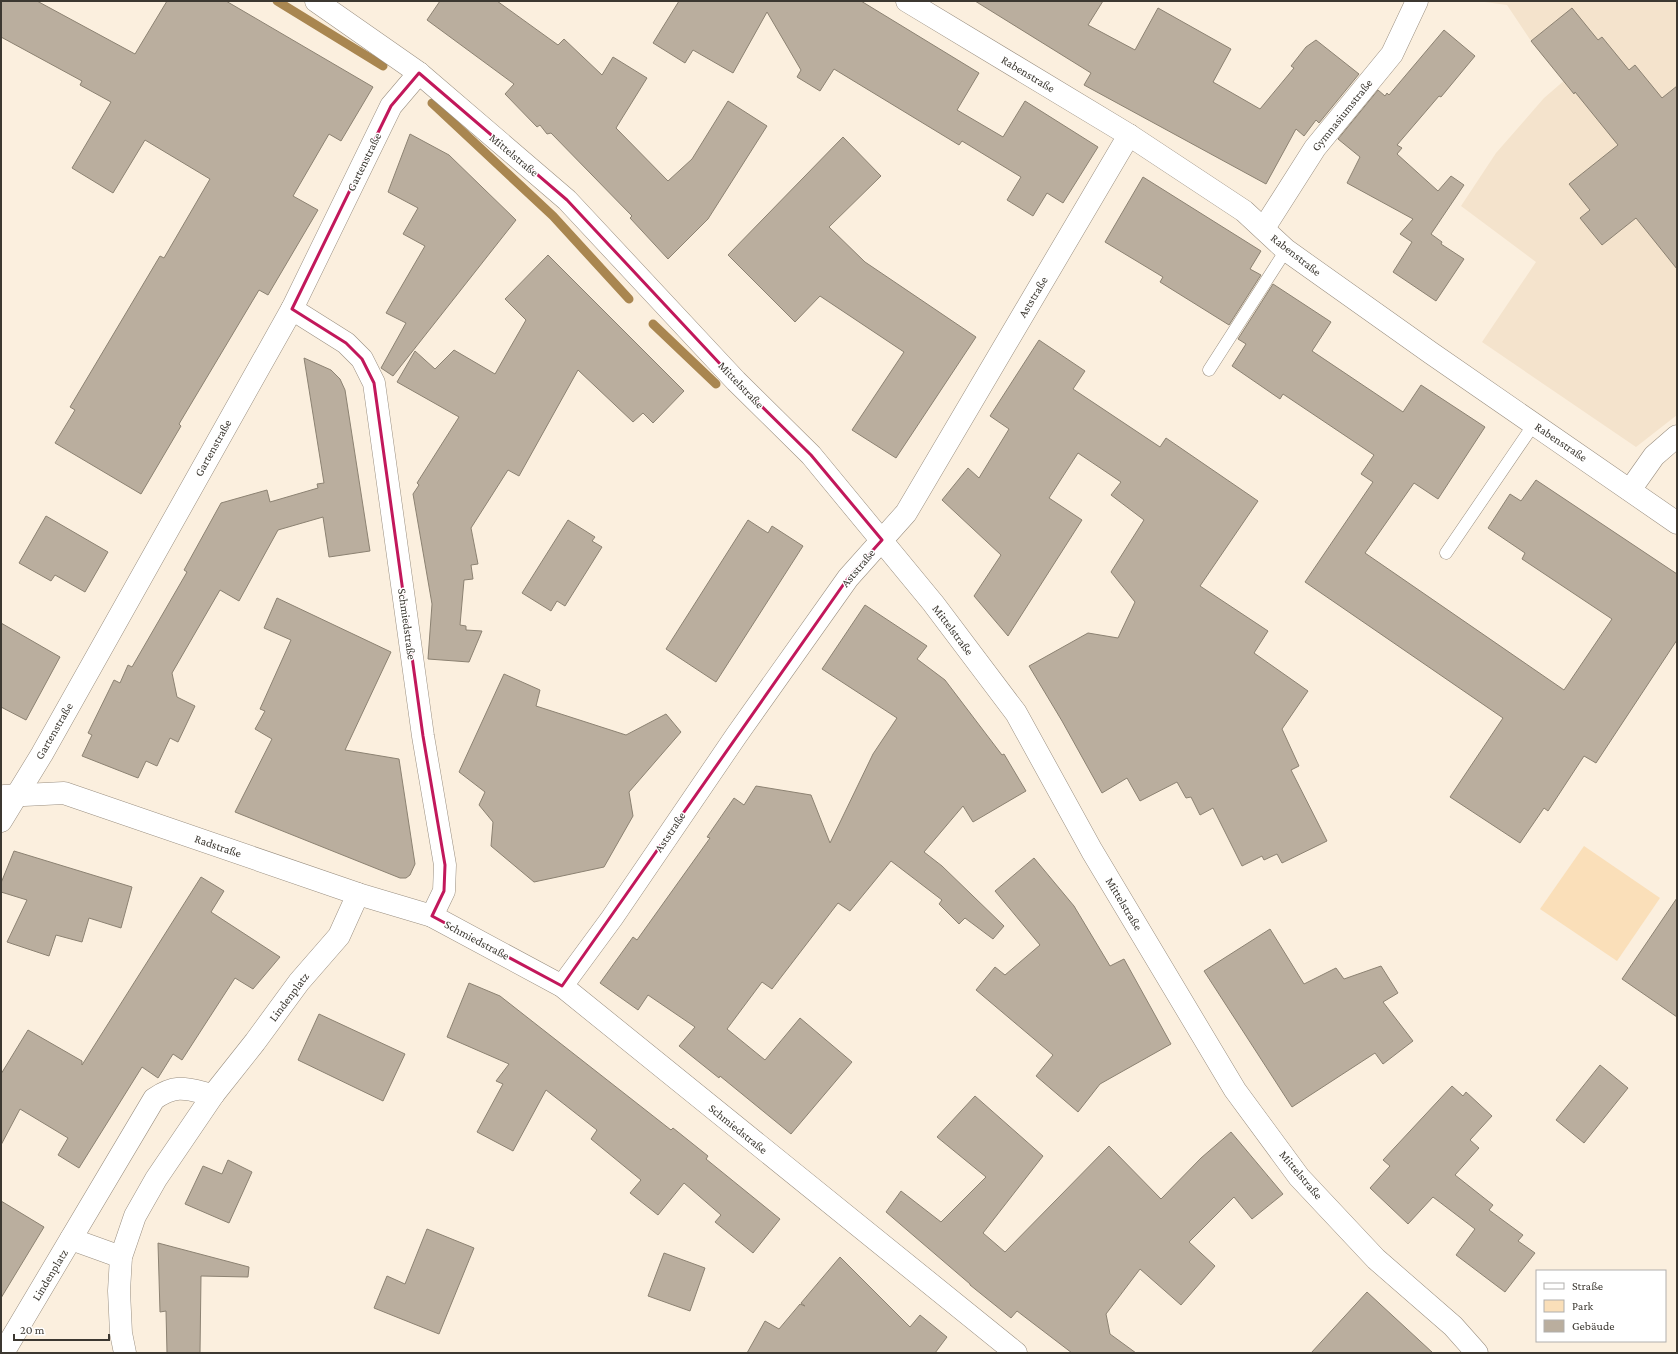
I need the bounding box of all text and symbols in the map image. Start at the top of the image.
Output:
street label: Rabenstraße [999,52,1057,96]
street label: Gymnasiumstraße [1309,76,1375,154]
street label: Mittelstraße [487,130,541,180]
street label: Gartenstraße [344,131,384,193]
street label: Rabenstraße [1268,231,1324,279]
street label: Aststraße [1015,274,1051,320]
street label: Mittelstraße [715,359,767,411]
street label: Gartenstraße [192,417,234,479]
street label: Rabenstraße [1532,419,1590,465]
street label: Aststraße [838,546,878,590]
street label: Schmiedstraße [395,588,419,660]
street label: Mittelstraße [929,602,977,658]
street label: Gartenstraße [32,700,76,762]
street label: Aststraße [651,809,689,855]
street label: Radstraße [193,831,243,861]
street label: Mittelstraße [1103,875,1145,933]
street label: Schmiedstraße [442,917,512,963]
street label: Lindenplatz [266,970,312,1024]
street label: Schmiedstraße [706,1101,770,1157]
street label: Mittelstraße [1276,1148,1326,1202]
street label: Lindenplatz [29,1247,71,1303]
legend [1536,1270,1666,1342]
text: Straße [1572,1279,1603,1293]
text: Park [1572,1299,1594,1313]
scale bar [14,1316,109,1342]
text: Gebäude [1572,1319,1614,1333]
text: 20 m [20,1323,45,1337]

